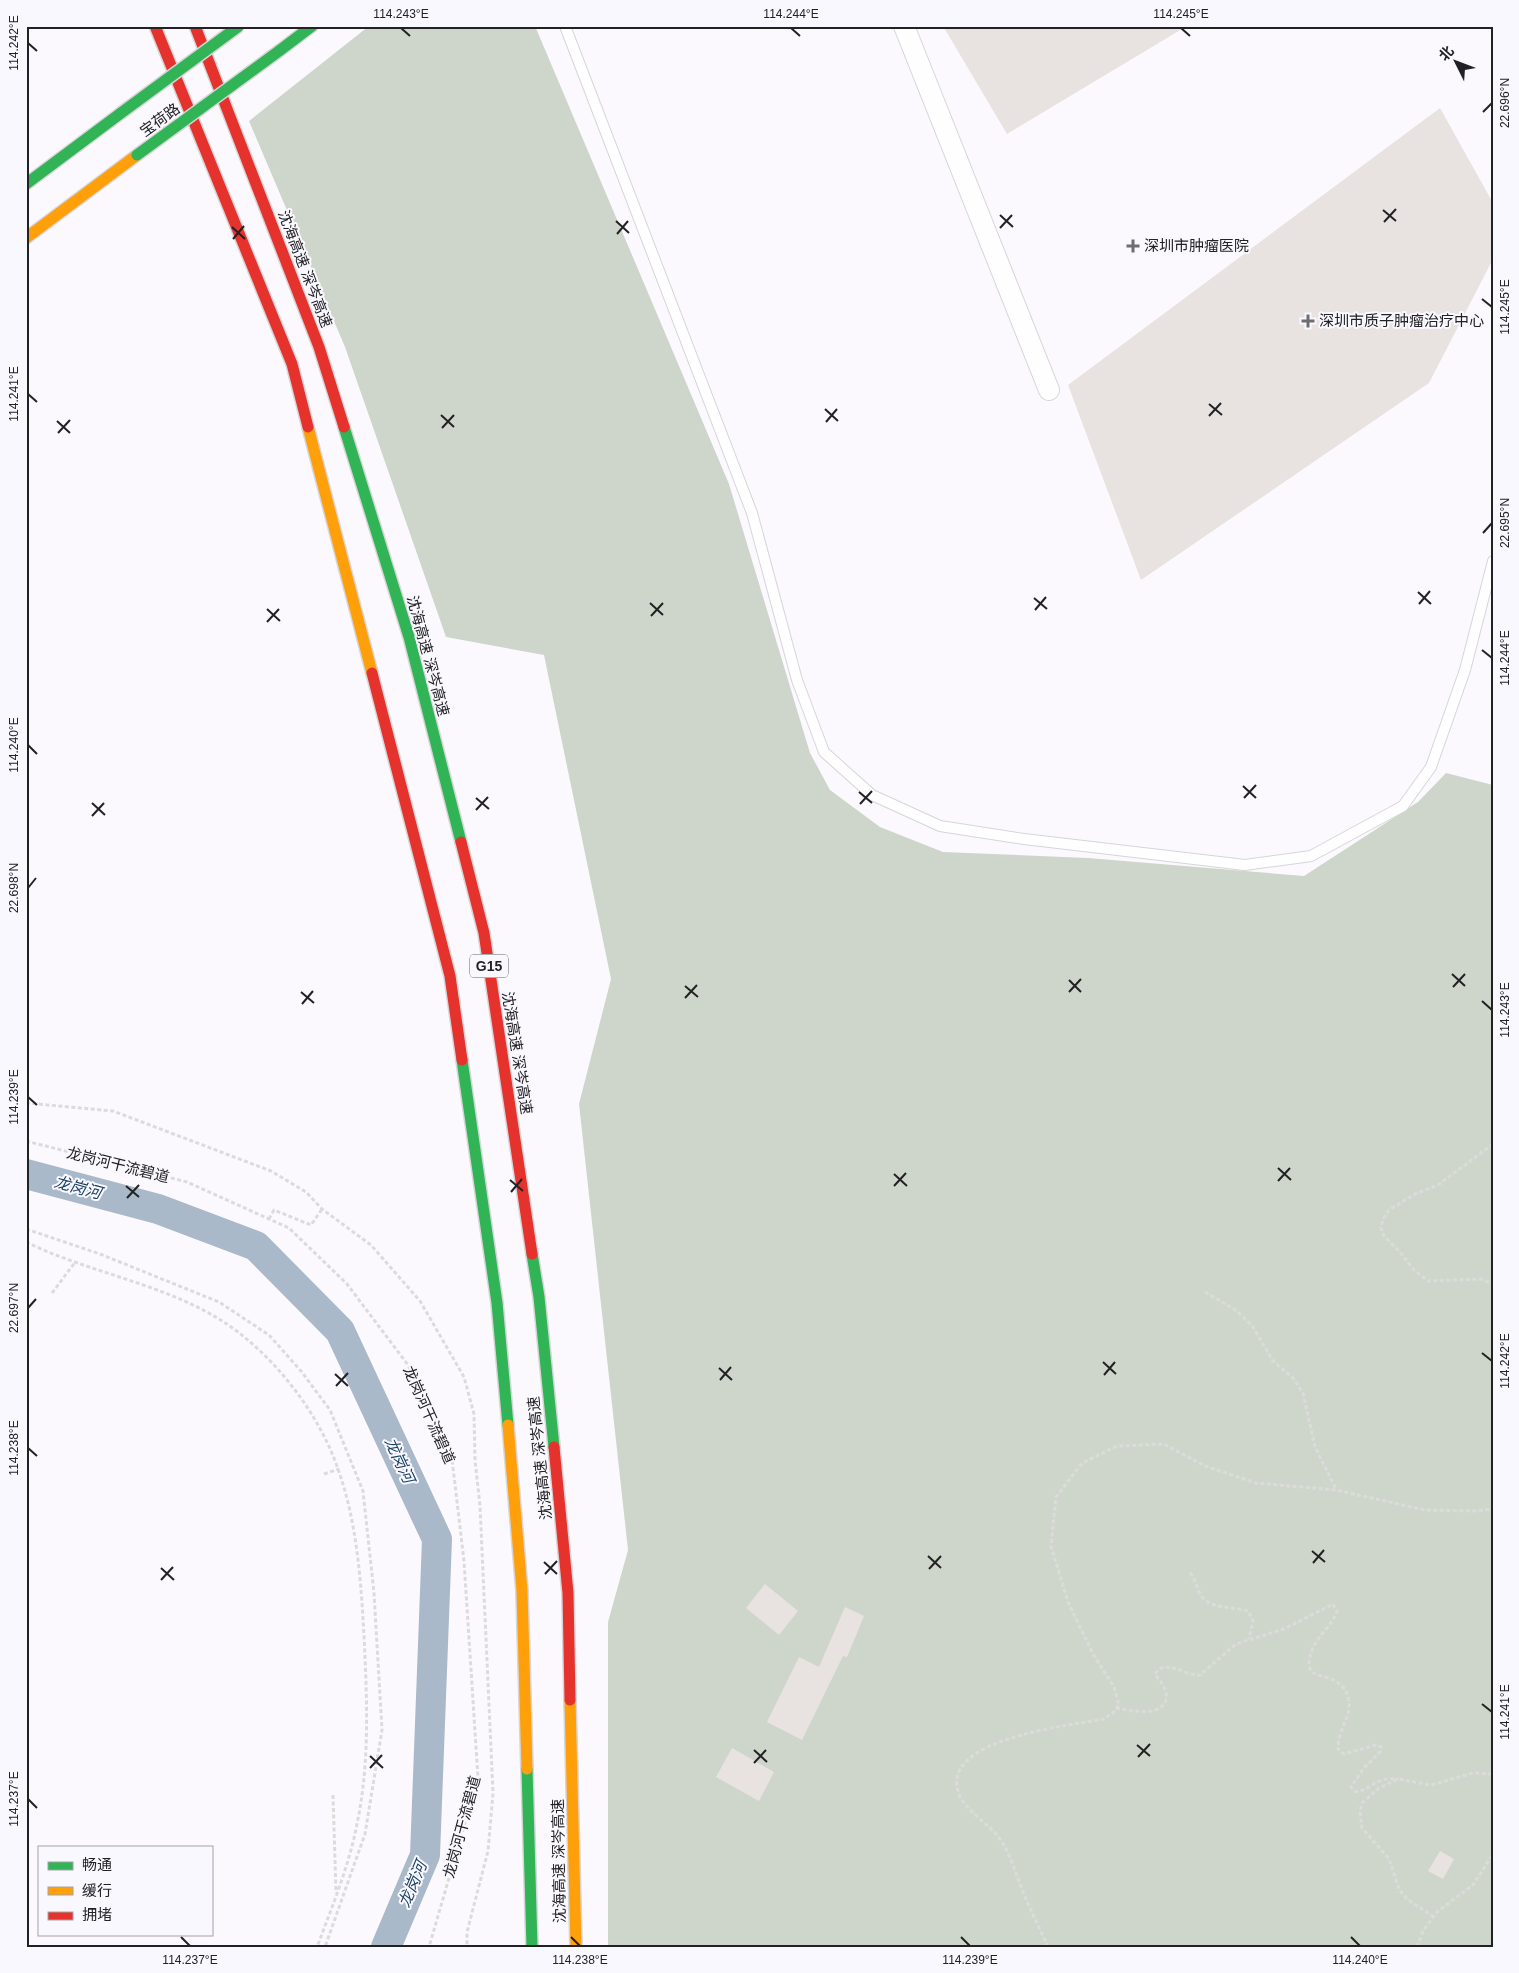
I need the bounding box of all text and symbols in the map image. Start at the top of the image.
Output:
text: 114.243°E [373,7,429,21]
text: 114.244°E [763,7,819,21]
text: 114.245°E [1153,7,1209,21]
text: 114.242°E [7,15,21,71]
north arrow [1432,38,1482,88]
text: 北 [1436,43,1457,64]
text: 22.696°N [1498,78,1512,128]
street label: 宝荷路 [137,99,183,140]
street label: 沈海高速 深岑高速 [275,208,336,330]
place label: 深圳市肿瘤医院 [1144,237,1249,254]
marker: 深圳市肿瘤医院 [1126,239,1140,253]
text: 114.245°E [1498,279,1512,335]
place label: 深圳市质子肿瘤治疗中心 [1319,312,1484,329]
marker: 深圳市质子肿瘤治疗中心 [1301,314,1315,328]
text: 114.241°E [7,366,21,422]
text: 22.695°N [1498,498,1512,548]
street label: 沈海高速 深岑高速 [404,594,453,718]
text: 114.244°E [1498,630,1512,686]
text: 114.240°E [7,717,21,773]
text: 22.698°N [7,863,21,913]
road number: G15 [470,954,508,978]
text: 114.243°E [1498,982,1512,1038]
street label: 沈海高速 深岑高速 [499,990,536,1116]
text: 114.239°E [7,1069,21,1125]
street label: 龙岗河干流碧道 [65,1144,171,1185]
water label: 龙岗河 [52,1173,106,1203]
text: 22.697°N [7,1283,21,1333]
text: 114.242°E [1498,1333,1512,1389]
street label: 龙岗河干流碧道 [399,1363,459,1467]
street label: 沈海高速 深岑高速 [525,1395,554,1521]
text: 114.238°E [7,1420,21,1476]
water label: 龙岗河 [381,1434,419,1486]
text: 114.241°E [1498,1684,1512,1740]
text: 114.237°E [7,1771,21,1827]
street label: 龙岗河干流碧道 [440,1774,483,1880]
street label: 沈海高速 深岑高速 [549,1799,568,1923]
legend [38,1846,212,1936]
text: 畅通 [82,1856,112,1873]
water label: 龙岗河 [395,1856,431,1910]
text: 缓行 [82,1882,112,1899]
text: 拥堵 [82,1906,112,1923]
text: 114.237°E [162,1953,218,1967]
text: 114.238°E [552,1953,608,1967]
text: 114.239°E [942,1953,998,1967]
text: 114.240°E [1332,1953,1388,1967]

